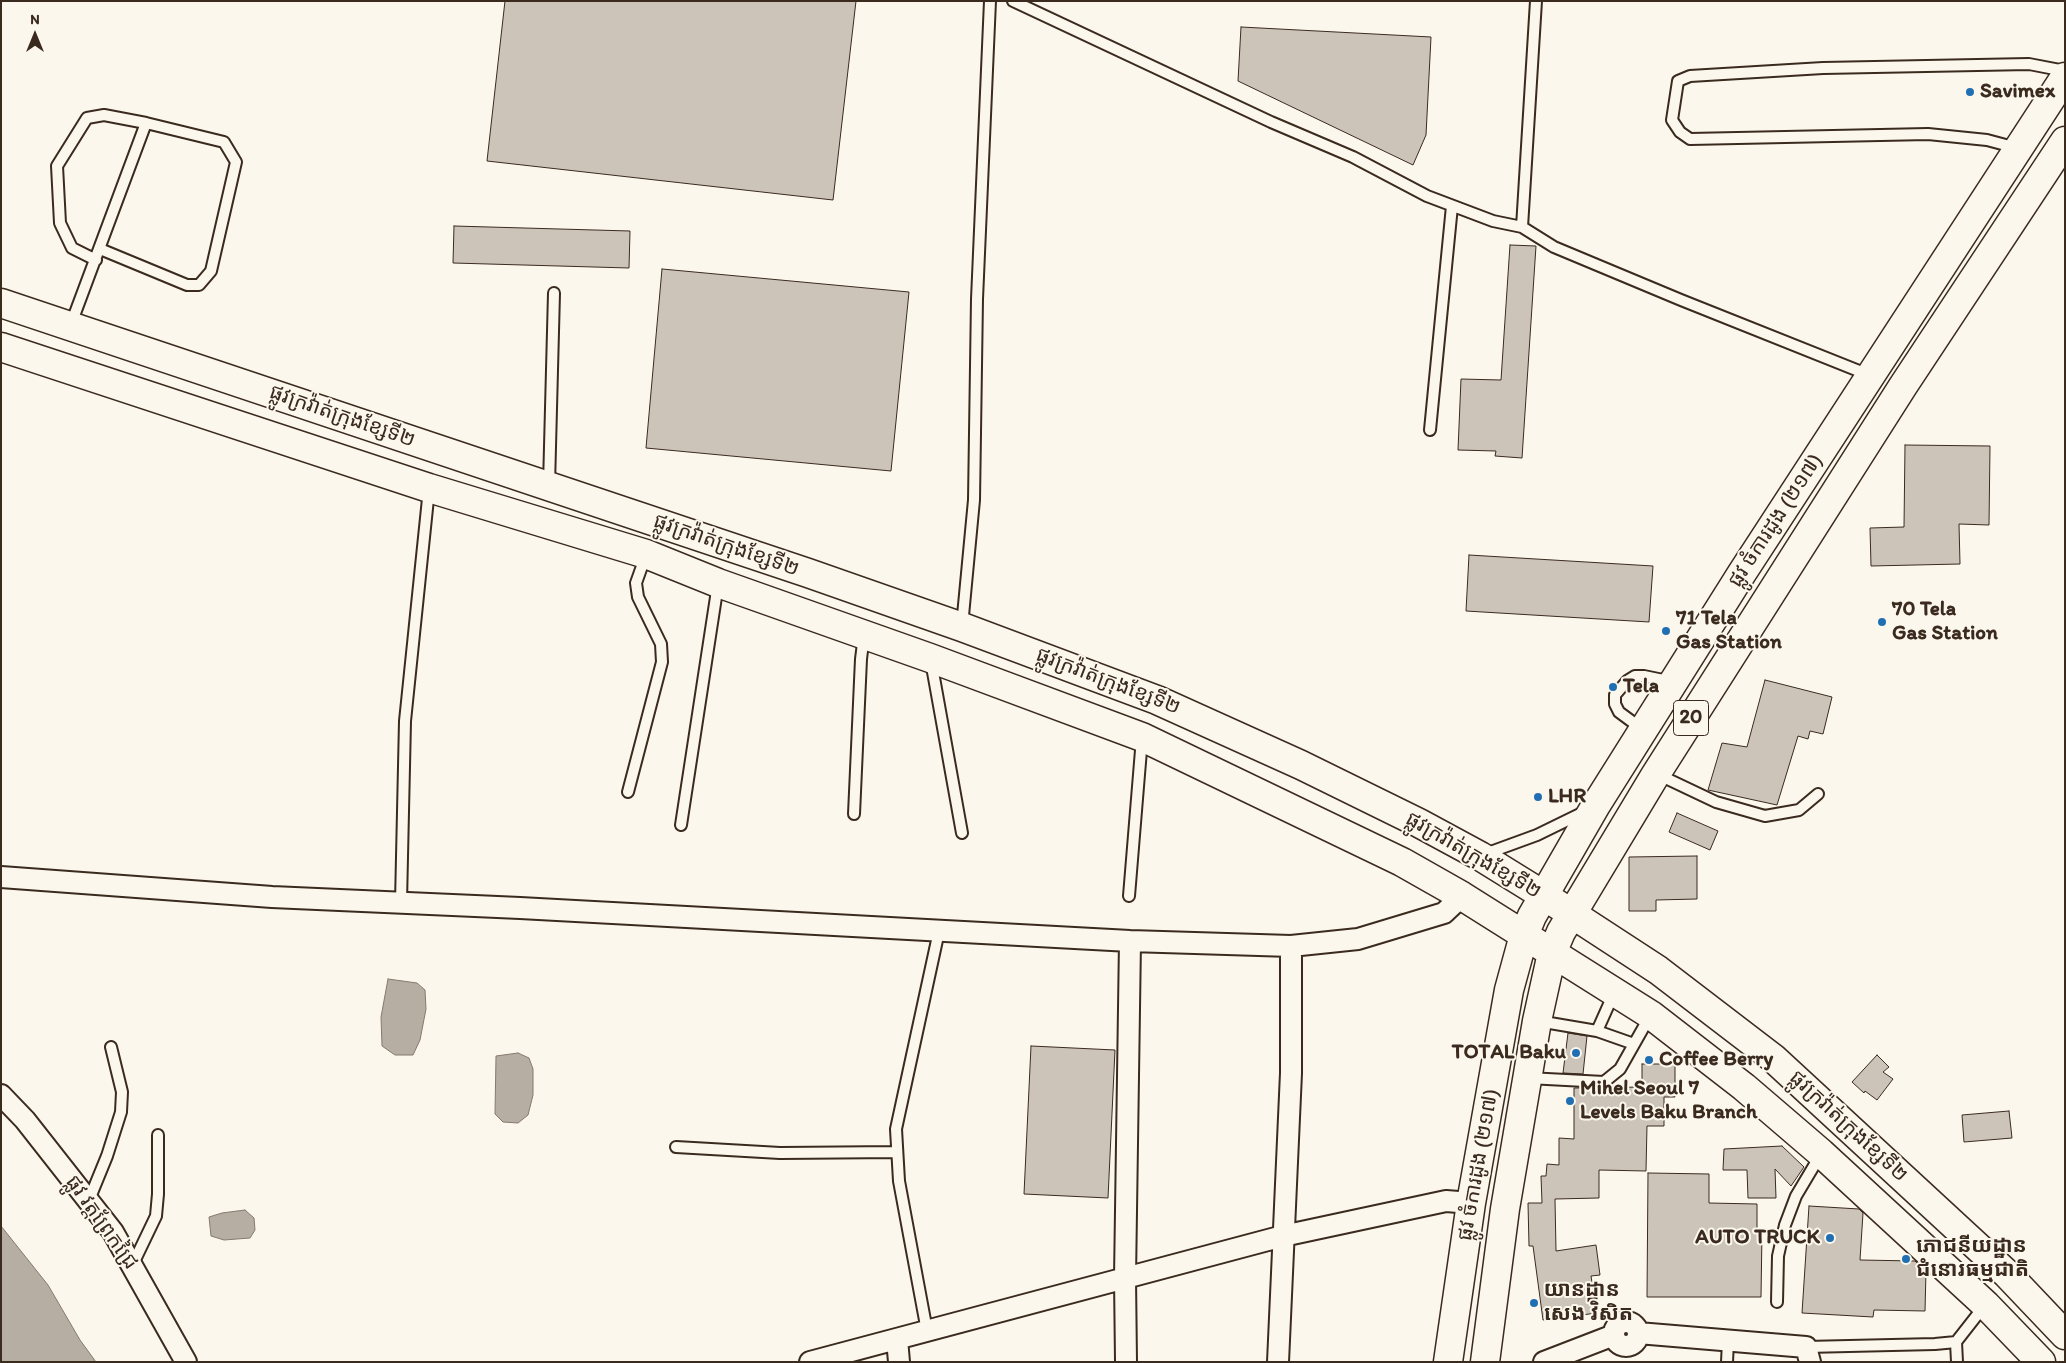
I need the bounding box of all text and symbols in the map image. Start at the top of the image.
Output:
north arrow [10,10,60,60]
text: N [30,11,40,28]
place label: Savimex [1980,79,2055,105]
marker: Savimex [1964,86,1976,98]
street label: ផ្លូវក្រវ៉ាត់ក្រុងខ្សែទី២ [266,380,418,454]
street label: ផ្លូវ ចំការដូង (២១៧) [1724,450,1828,592]
street label: ផ្លូវក្រវ៉ាត់ក្រុងខ្សែទី២ [650,509,802,583]
place label: 70 Tela Gas Station [1892,597,1998,647]
place label: 71 Tela Gas Station [1676,606,1782,656]
marker: 70 Tela Gas Station [1876,616,1888,628]
marker: 71 Tela Gas Station [1660,625,1672,637]
street label: ផ្លូវក្រវ៉ាត់ក្រុងខ្សែទី២ [1032,643,1184,721]
place label: Tela [1623,674,1659,700]
marker: Tela [1607,681,1619,693]
road number: 20 [1674,700,1708,736]
place label: LHR [1548,784,1586,810]
marker: LHR [1532,791,1544,803]
street label: ផ្លូវក្រវ៉ាត់ក្រុងខ្សែទី២ [1401,807,1545,905]
place label: TOTAL Baku [1452,1040,1566,1066]
marker: TOTAL Baku [1570,1047,1582,1059]
place label: Coffee Berry [1659,1047,1773,1073]
marker: Coffee Berry [1643,1054,1655,1066]
street label: ផ្លូវក្រវ៉ាត់ក្រុងខ្សែទី២ [1784,1066,1912,1188]
place label: Mihel Seoul 7 Levels Baku Branch [1580,1076,1757,1126]
street label: ផ្លូវ ចំការដូង (២១៧) [1453,1087,1505,1243]
marker: Mihel Seoul 7 Levels Baku Branch [1564,1095,1576,1107]
street label: ផ្លូវ វត្តព្រែកជ្រៃ [59,1171,143,1275]
place label: AUTO TRUCK [1695,1225,1820,1251]
marker: AUTO TRUCK [1824,1232,1836,1244]
place label: ភោជនីយដ្ឋាន ជំនោរធម្មជាតិ [1916,1234,2029,1284]
marker: ភោជនីយដ្ឋាន ជំនោរធម្មជាតិ [1900,1253,1912,1265]
place label: យានដ្ឋាន សេង វិសិត [1544,1278,1633,1328]
marker: យានដ្ឋាន សេង វិសិត [1528,1297,1540,1309]

